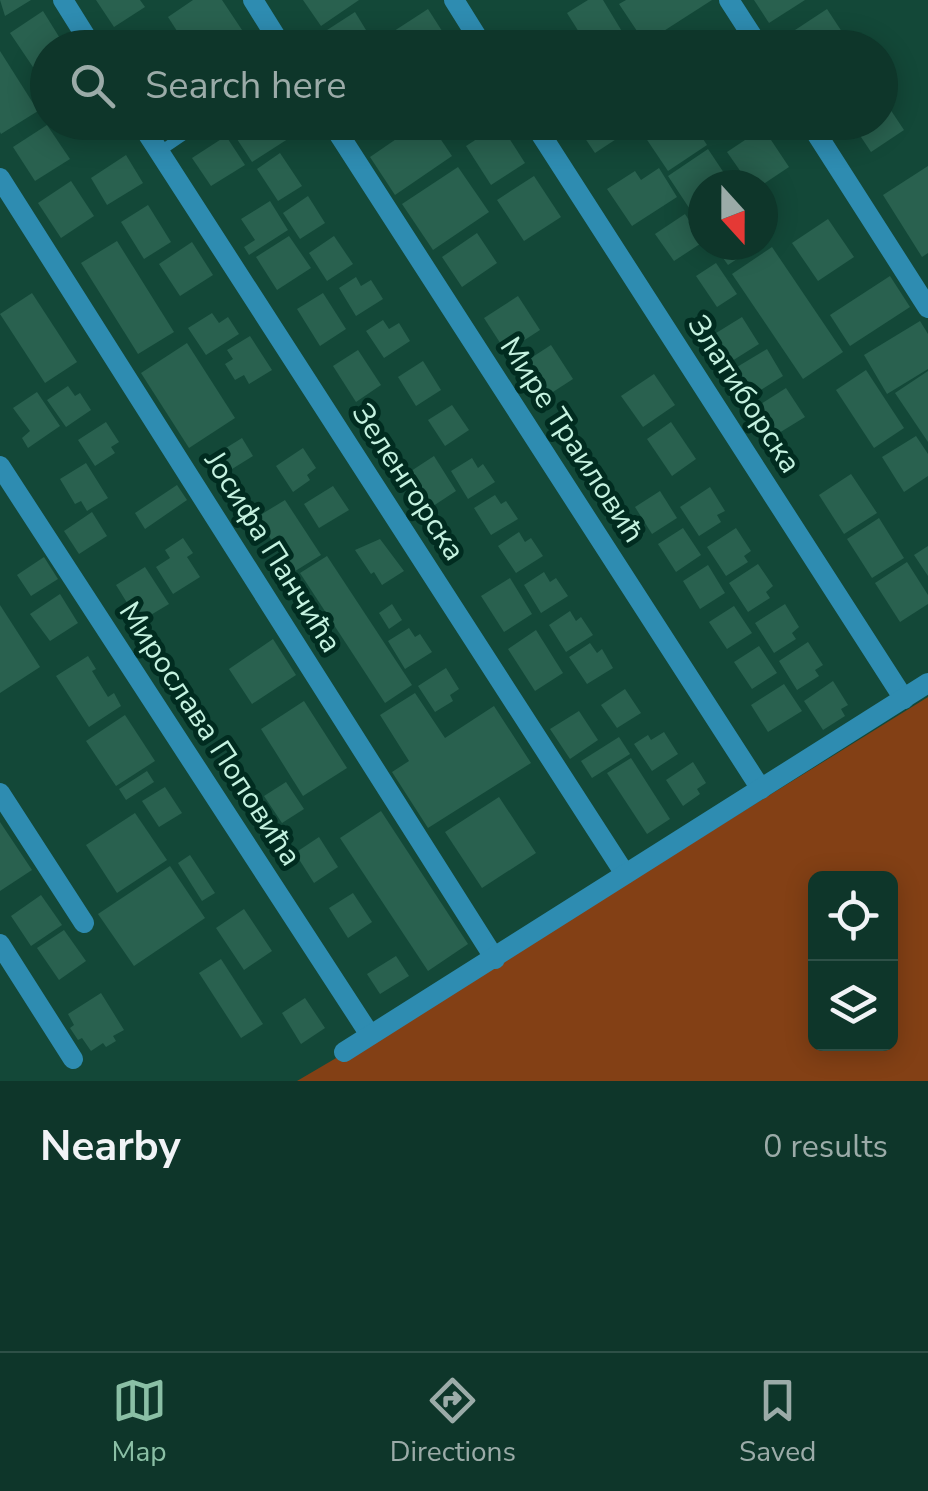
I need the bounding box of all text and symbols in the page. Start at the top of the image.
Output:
search box [30,30,898,140]
icon: search [65,58,120,113]
text: Search here [145,60,346,111]
north arrow [688,170,778,260]
street label: Златиборска [677,307,811,481]
street label: Мире Траиловић [490,329,654,551]
street label: Зеленгорска [342,395,474,569]
street label: Јосифа Панчића [194,443,351,660]
street label: Мирослава Поповића [109,594,311,874]
map controls [808,871,898,1051]
button: locate [808,871,898,961]
button: layers [808,961,898,1051]
text: Nearby [40,1118,181,1175]
text: 0 results [763,1125,888,1168]
tab: Map [112,1373,167,1471]
tab: Directions [390,1373,516,1471]
tab: Saved [739,1373,816,1471]

